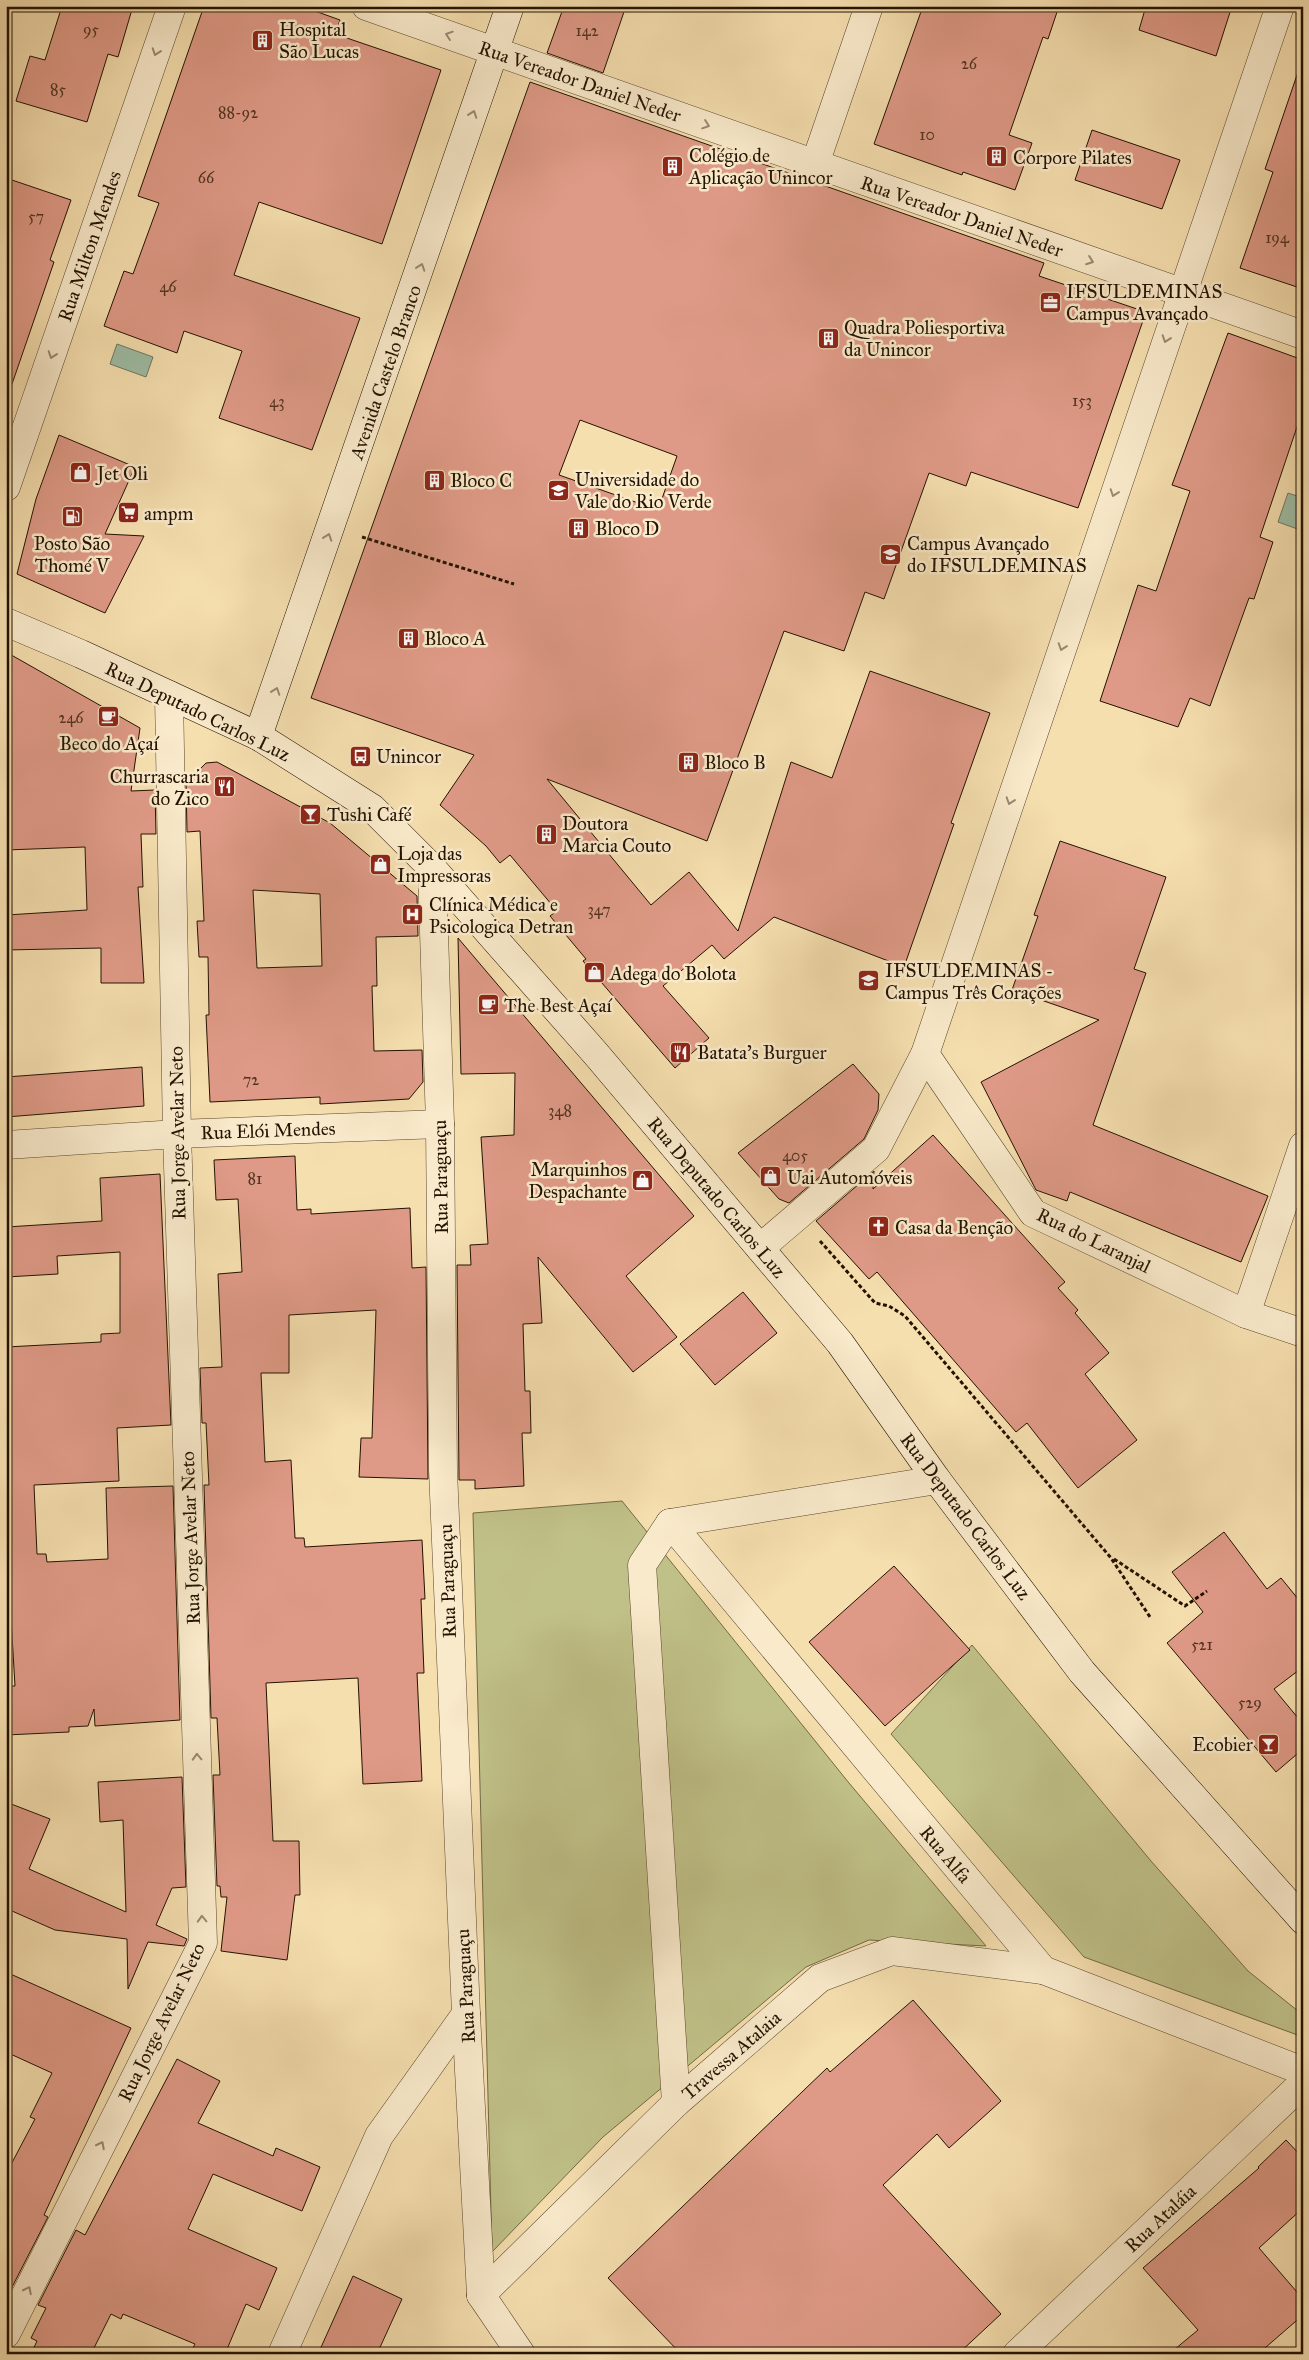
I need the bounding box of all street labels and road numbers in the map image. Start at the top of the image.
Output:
street label: Rua Vereador Daniel Neder [476,36,685,127]
street label: Rua Milton Mendes [53,168,126,325]
street label: Rua Vereador Daniel Neder [858,171,1067,262]
street label: Avenida Castelo Branco [344,282,426,463]
street label: Rua Deputado Carlos Luz [102,657,294,766]
street label: Rua Jorge Avelar Neto [164,1046,192,1220]
street label: Rua Deputado Carlos Luz [643,1112,791,1283]
street label: Rua Elói Mendes [200,1117,336,1144]
street label: Rua Paraguaçu [428,1120,454,1234]
street label: Rua do Laranjal [1033,1203,1155,1278]
street label: Rua Deputado Carlos Luz [895,1428,1036,1604]
street label: Rua Jorge Avelar Neto [176,1450,206,1625]
street label: Rua Paraguaçu [434,1523,462,1639]
street label: Rua Alfa [915,1821,977,1888]
street label: Rua Paraguaçu [451,1928,481,2044]
street label: Rua Jorge Avelar Neto [113,1939,211,2106]
street label: Travessa Atalaia [677,2005,786,2105]
street label: Rua Ataláia [1120,2179,1202,2257]

